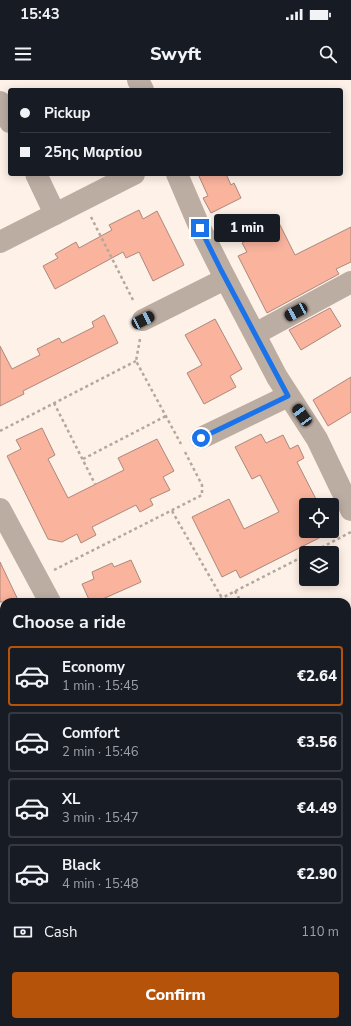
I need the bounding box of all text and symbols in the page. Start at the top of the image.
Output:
text: 15:43 [20,4,60,24]
text: Swyft [150,42,201,66]
icon: menu [12,43,34,65]
icon: search [317,43,339,65]
text: Pickup [44,103,90,123]
text: 25ης Μαρτίου [44,142,142,162]
callout: 1 min [214,214,280,242]
route end [191,219,209,237]
text: 1 min [230,219,264,237]
car [283,301,309,323]
car [130,309,156,331]
car [290,402,314,428]
route start [192,429,210,447]
map controls [299,498,339,586]
button: locate [299,498,339,538]
button: layers [299,546,339,586]
text: Choose a ride [12,610,126,634]
text: Economy [62,657,125,677]
icon: car [14,658,50,694]
text: €2.64 [297,666,337,686]
text: 1 min · 15:45 [62,677,138,695]
text: Comfort [62,723,119,743]
icon: car [14,724,50,760]
text: €3.56 [297,732,337,752]
text: 2 min · 15:46 [62,743,138,761]
text: XL [62,789,81,809]
icon: car [14,790,50,826]
text: €4.49 [297,798,337,818]
text: 3 min · 15:47 [62,809,138,827]
text: Black [62,855,100,875]
icon: car [14,856,50,892]
text: €2.90 [297,864,337,884]
text: 4 min · 15:48 [62,875,138,893]
icon: cash [12,921,34,943]
text: Cash [44,922,78,942]
text: 110 m [301,923,339,941]
button: Confirm [12,972,339,1018]

